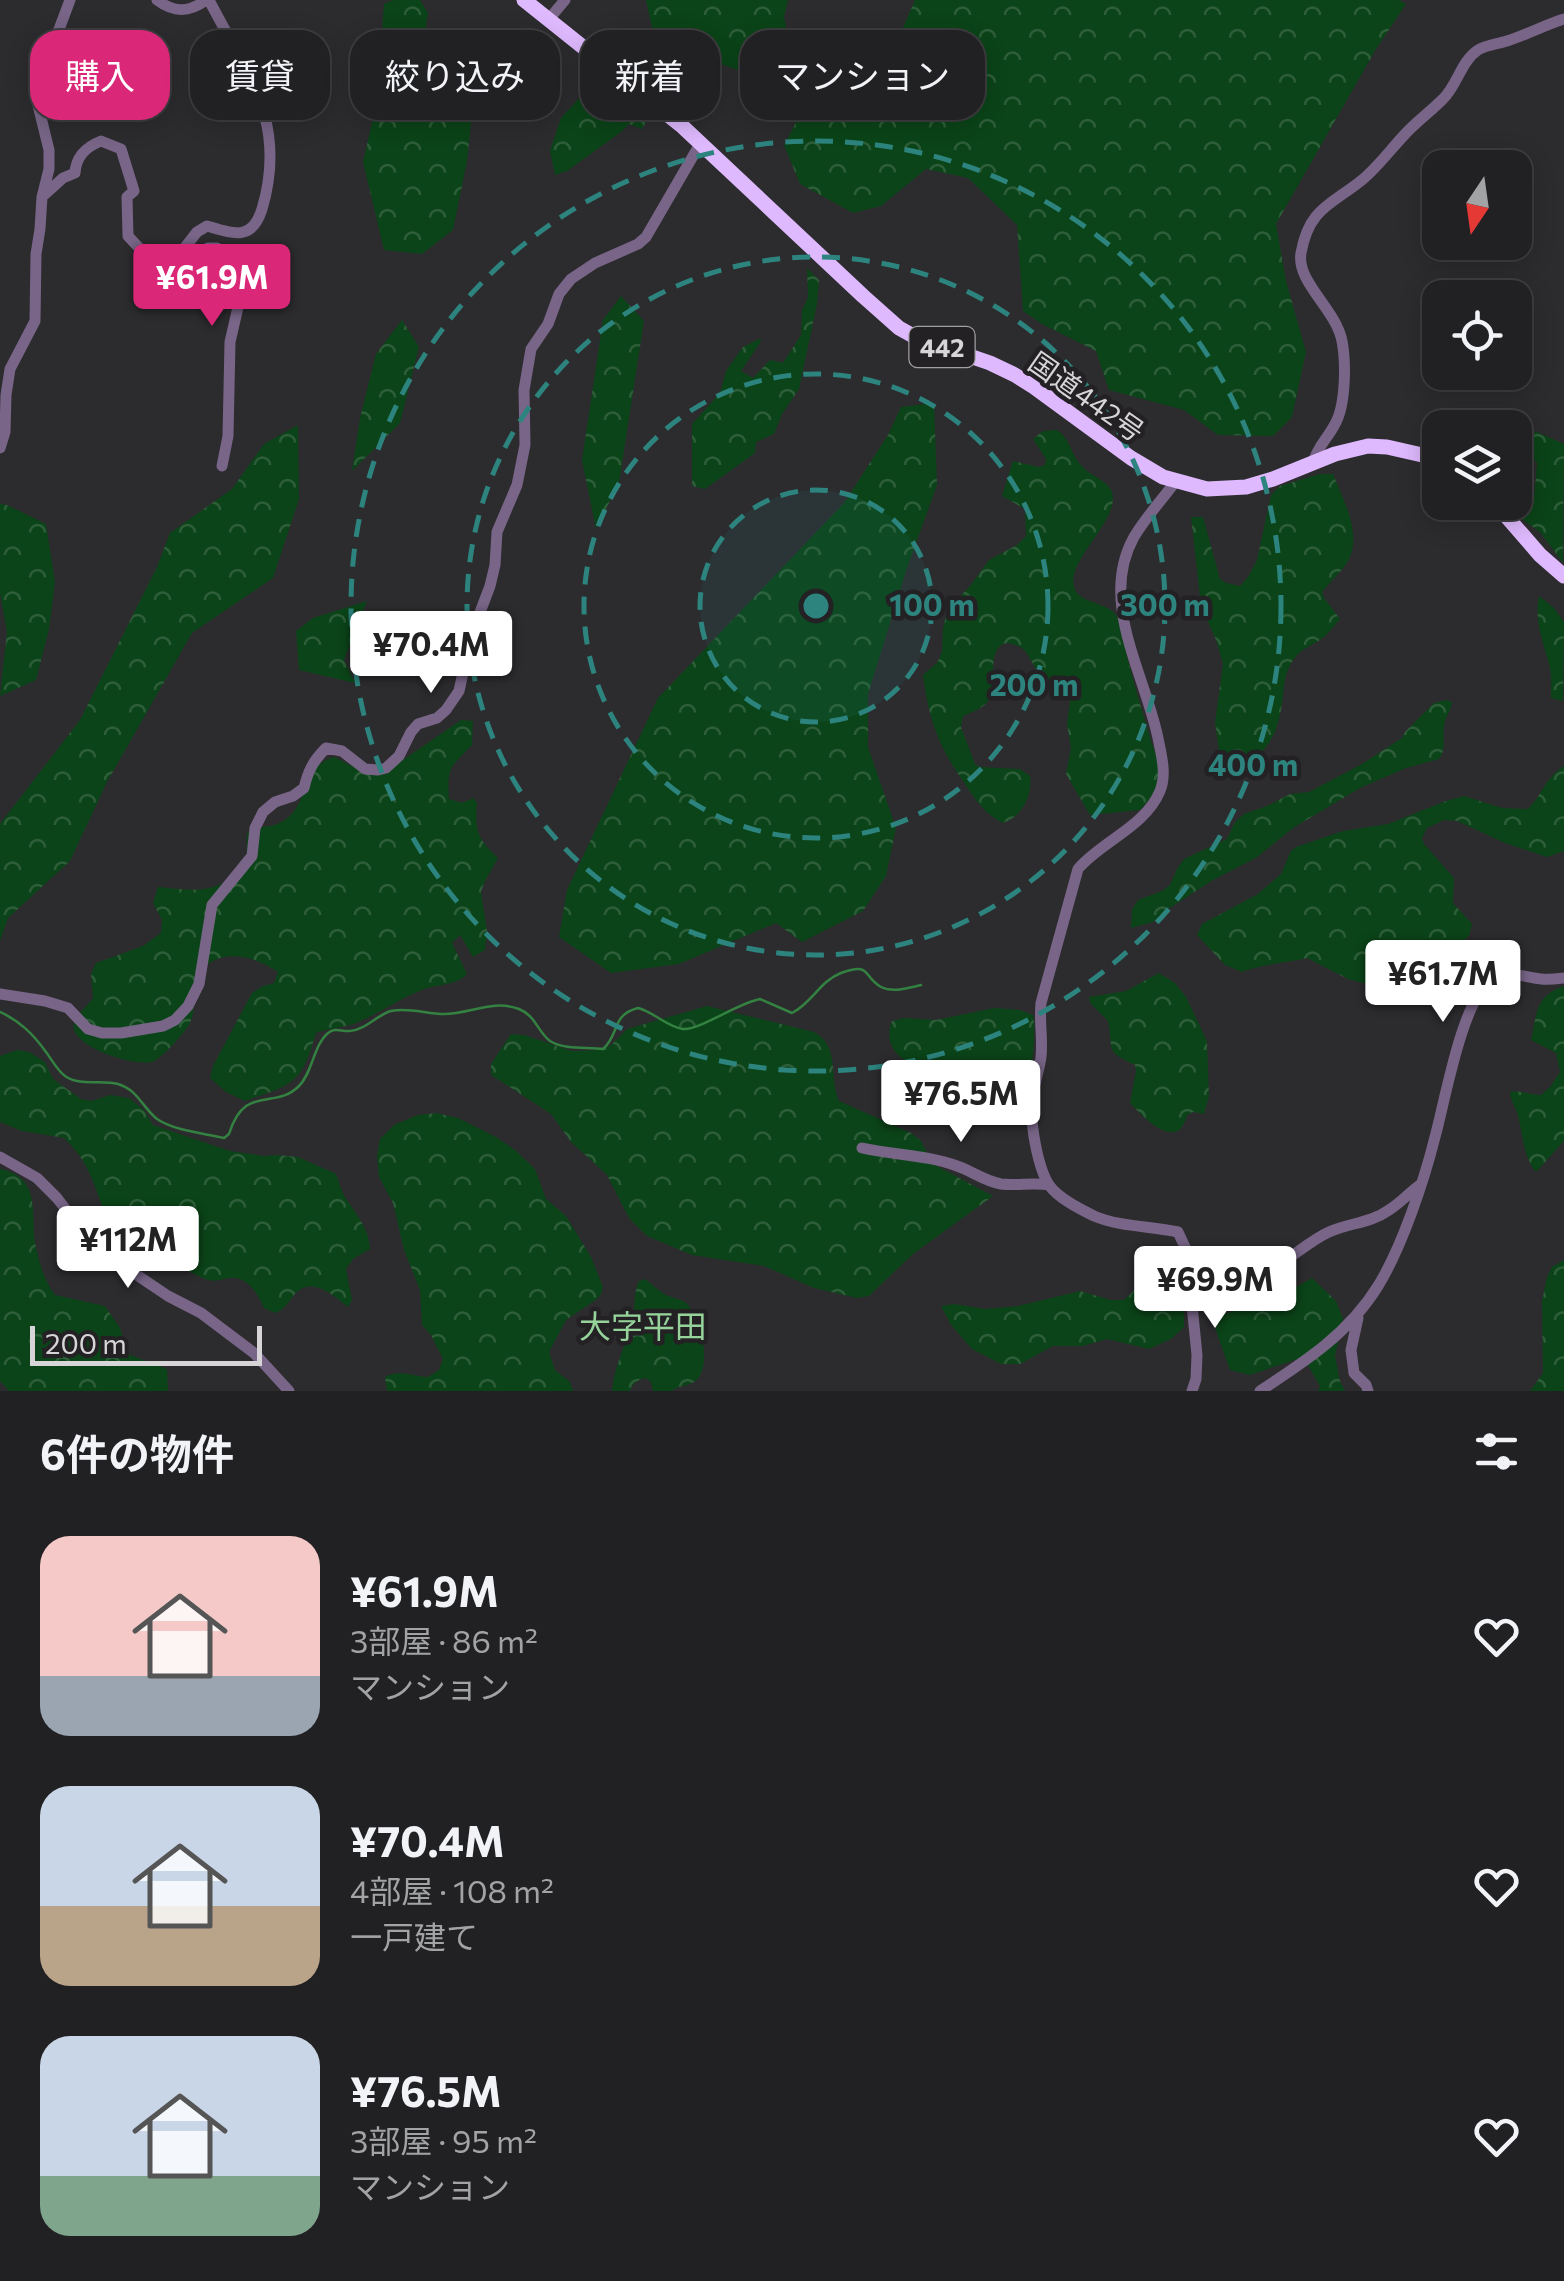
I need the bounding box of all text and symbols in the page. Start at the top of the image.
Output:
chip: 購入 [30,30,170,120]
chip: 賃貸 [190,30,330,120]
chip: 絞り込み [350,30,560,120]
chip: 新着 [580,30,720,120]
chip: マンション [740,30,985,120]
north arrow [1422,150,1532,260]
map controls [1422,150,1532,520]
pin: ¥61.9M [131,244,293,329]
text: ¥61.9M [155,256,269,296]
button: locate [1422,280,1532,390]
road number: 442 [910,327,974,367]
street label: 国道442号 [1023,344,1151,448]
button: layers [1422,410,1532,520]
text: 100 m [889,585,975,622]
text: 300 m [1120,585,1210,622]
centre of rings [798,588,834,624]
pin: ¥70.4M [350,611,512,696]
text: ¥70.4M [372,623,490,663]
text: 200 m [990,665,1078,702]
text: 400 m [1208,745,1298,782]
pin: ¥61.7M [1362,940,1524,1025]
text: ¥61.7M [1387,952,1499,992]
pin: ¥76.5M [880,1060,1042,1145]
text: ¥76.5M [903,1072,1019,1112]
pin: ¥112M [58,1206,198,1291]
text: ¥112M [79,1218,177,1258]
pin: ¥69.9M [1134,1246,1296,1331]
text: ¥69.9M [1156,1258,1274,1298]
district label: 大字平田 [579,1305,707,1345]
scale bar [30,1321,262,1366]
text: 200 m [45,1326,127,1360]
icon: filters [1469,1424,1524,1479]
text: 6件の物件 [40,1427,234,1479]
text: ¥61.9M [350,1564,499,1616]
icon: home [120,1576,240,1696]
icon: heart [1469,1609,1524,1664]
text: 3部屋 · 86 m² [350,1620,538,1660]
text: マンション [350,1666,510,1706]
text: ¥70.4M [350,1814,504,1866]
icon: home [120,1826,240,1946]
icon: heart [1469,1859,1524,1914]
text: 4部屋 · 108 m² [350,1870,554,1910]
text: 一戸建て [350,1916,478,1956]
text: ¥76.5M [350,2064,502,2116]
icon: home [120,2076,240,2196]
icon: heart [1469,2109,1524,2164]
text: 3部屋 · 95 m² [350,2120,537,2160]
text: マンション [350,2166,510,2206]

